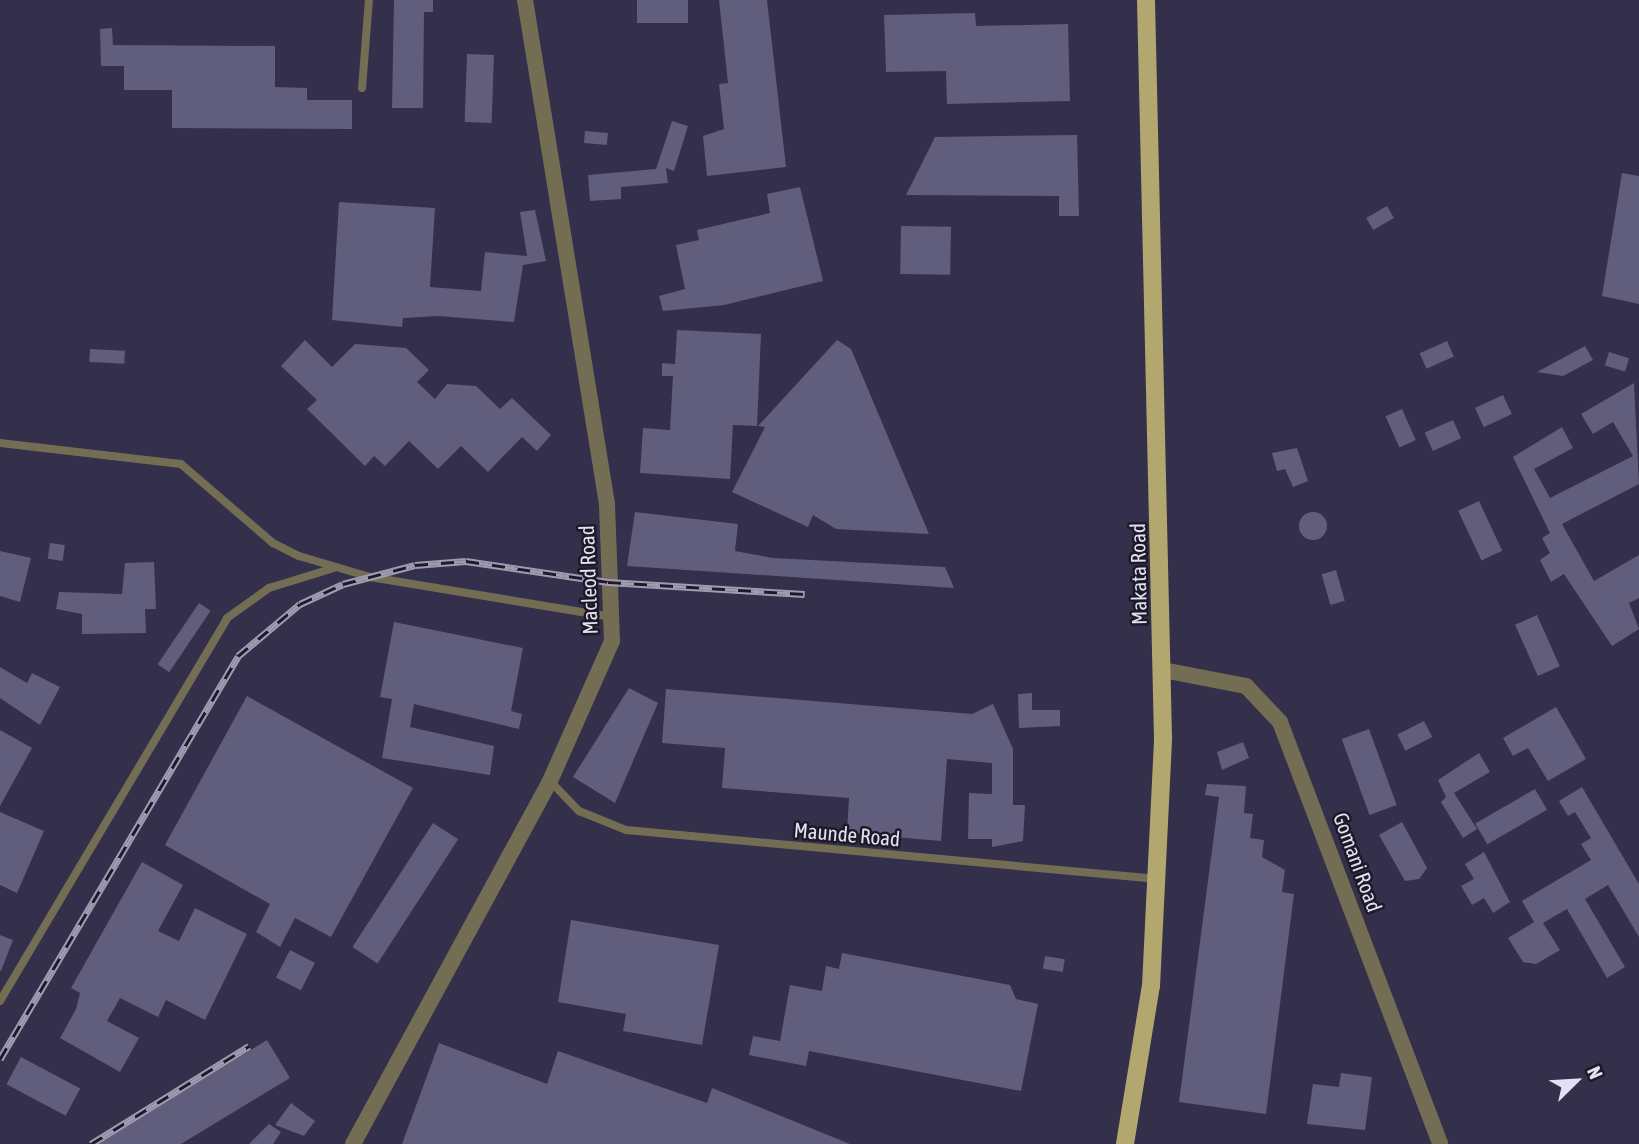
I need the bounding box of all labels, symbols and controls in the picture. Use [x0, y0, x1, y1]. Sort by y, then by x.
street label: Makata Road [1125, 523, 1151, 625]
street label: Macleod Road [574, 525, 602, 635]
street label: Gomani Road [1328, 809, 1388, 915]
street label: Maunde Road [793, 817, 901, 851]
north arrow [1541, 1046, 1611, 1116]
text: N [1583, 1063, 1608, 1082]

